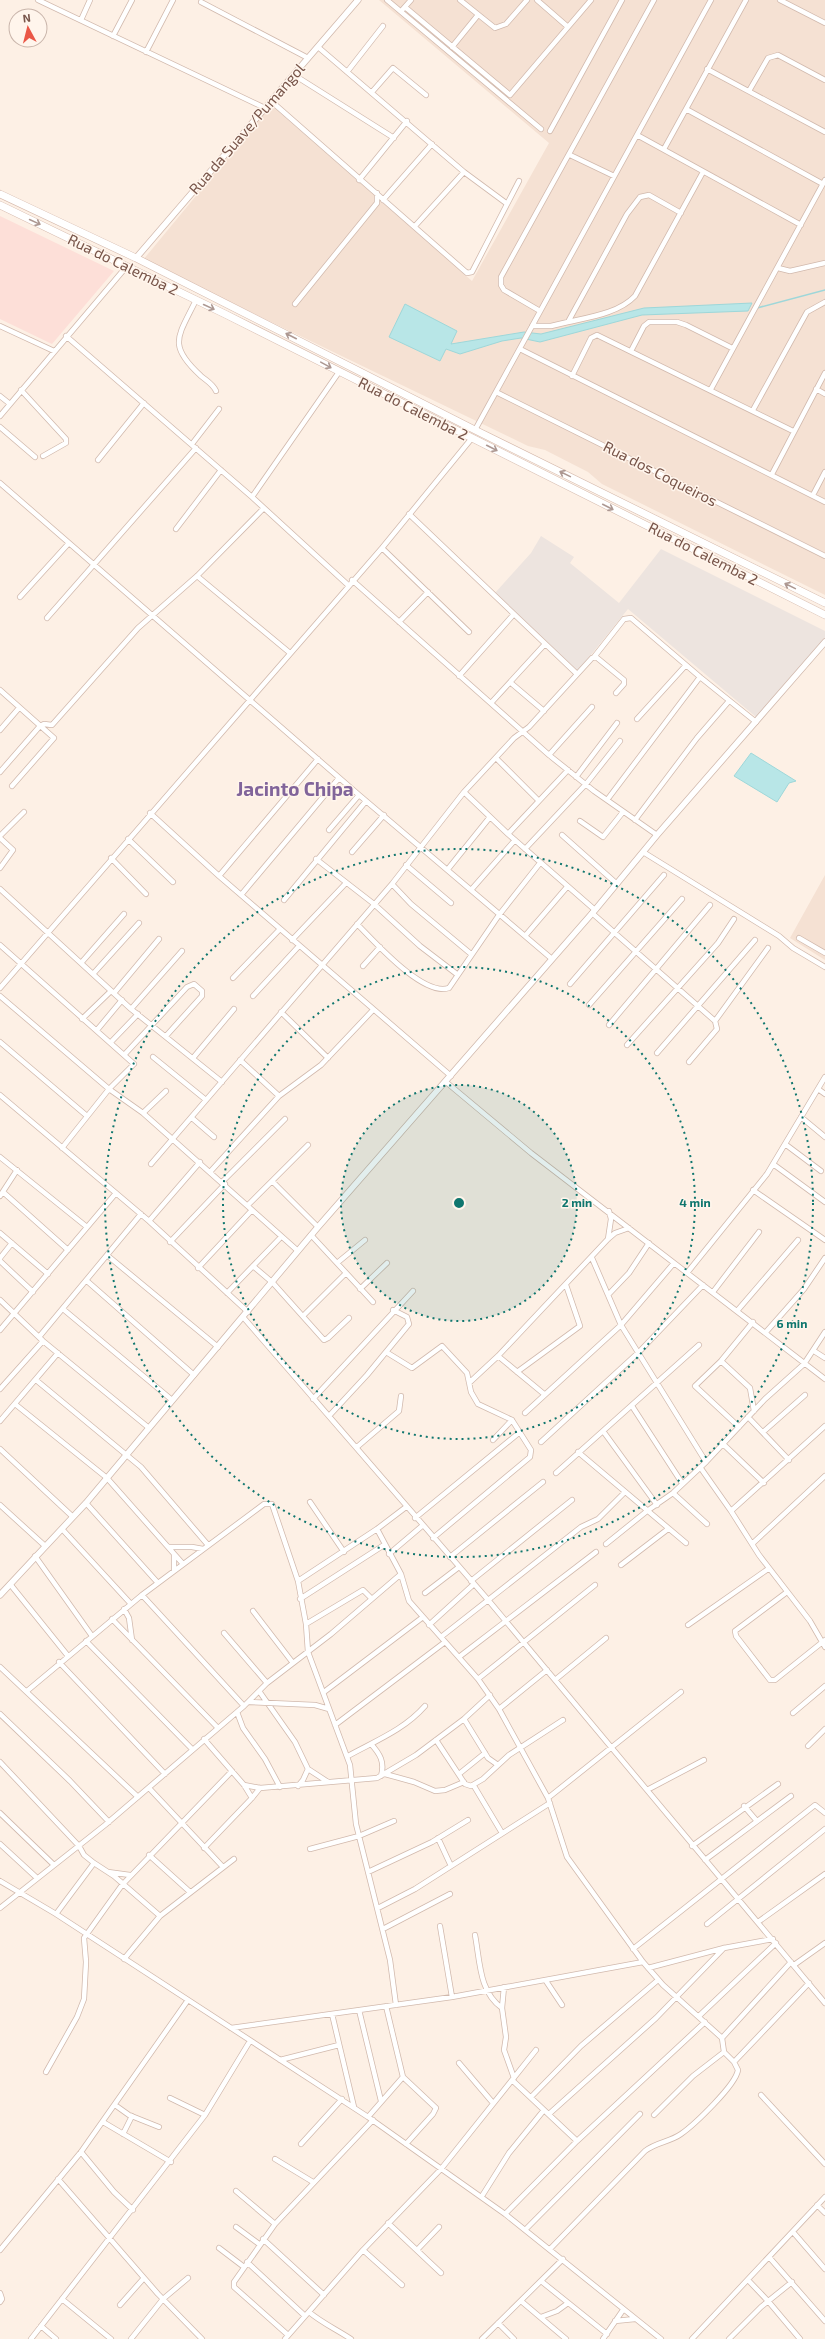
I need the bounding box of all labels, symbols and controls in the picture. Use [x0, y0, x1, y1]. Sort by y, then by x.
north arrow [8, 8, 48, 48]
text: N [22, 11, 32, 25]
street label: Rua da Suave/Pumangol [185, 59, 308, 197]
one-way arrow [29, 219, 41, 226]
street label: Rua do Calemba 2 [65, 230, 182, 299]
one-way arrow [203, 304, 215, 311]
one-way arrow [285, 332, 297, 339]
one-way arrow [320, 361, 332, 369]
street label: Rua do Calemba 2 [356, 373, 471, 444]
street label: Rua dos Coqueiros [601, 437, 720, 510]
one-way arrow [486, 445, 498, 453]
one-way arrow [559, 470, 571, 477]
one-way arrow [602, 504, 614, 511]
street label: Rua do Calemba 2 [646, 518, 761, 589]
one-way arrow [784, 582, 796, 589]
district label: Jacinto Chipa [236, 777, 354, 800]
text: 2 min [562, 1195, 592, 1209]
text: 4 min [679, 1195, 711, 1209]
centre of rings [452, 1196, 466, 1210]
text: 6 min [777, 1316, 807, 1330]

